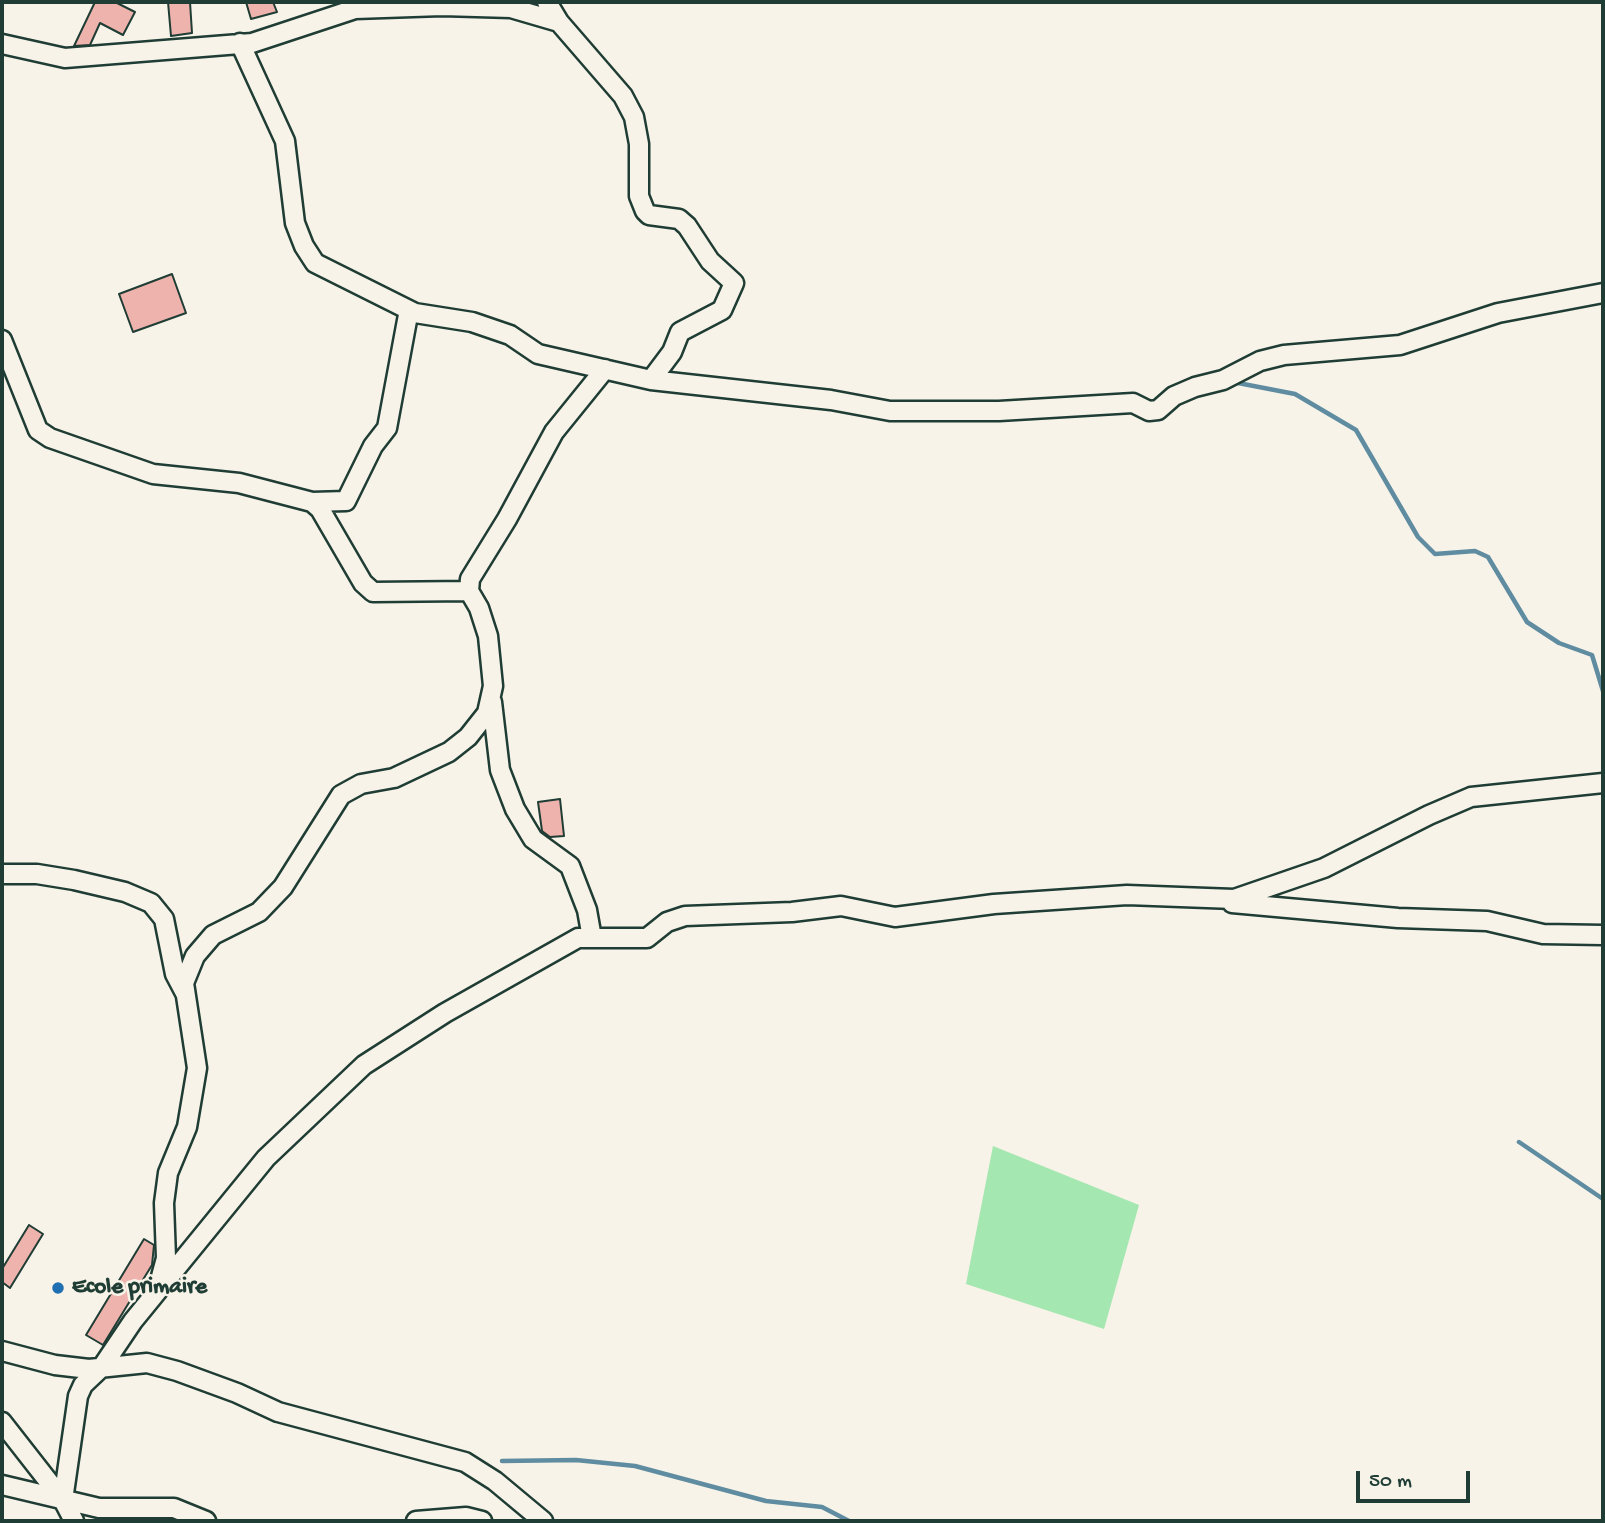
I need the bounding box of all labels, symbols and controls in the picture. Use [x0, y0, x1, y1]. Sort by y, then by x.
place label: Ecole primaire [72, 1274, 207, 1302]
marker: Ecole primaire [50, 1280, 66, 1296]
scale bar [1360, 1456, 1474, 1500]
text: 50 m [1369, 1470, 1412, 1495]

